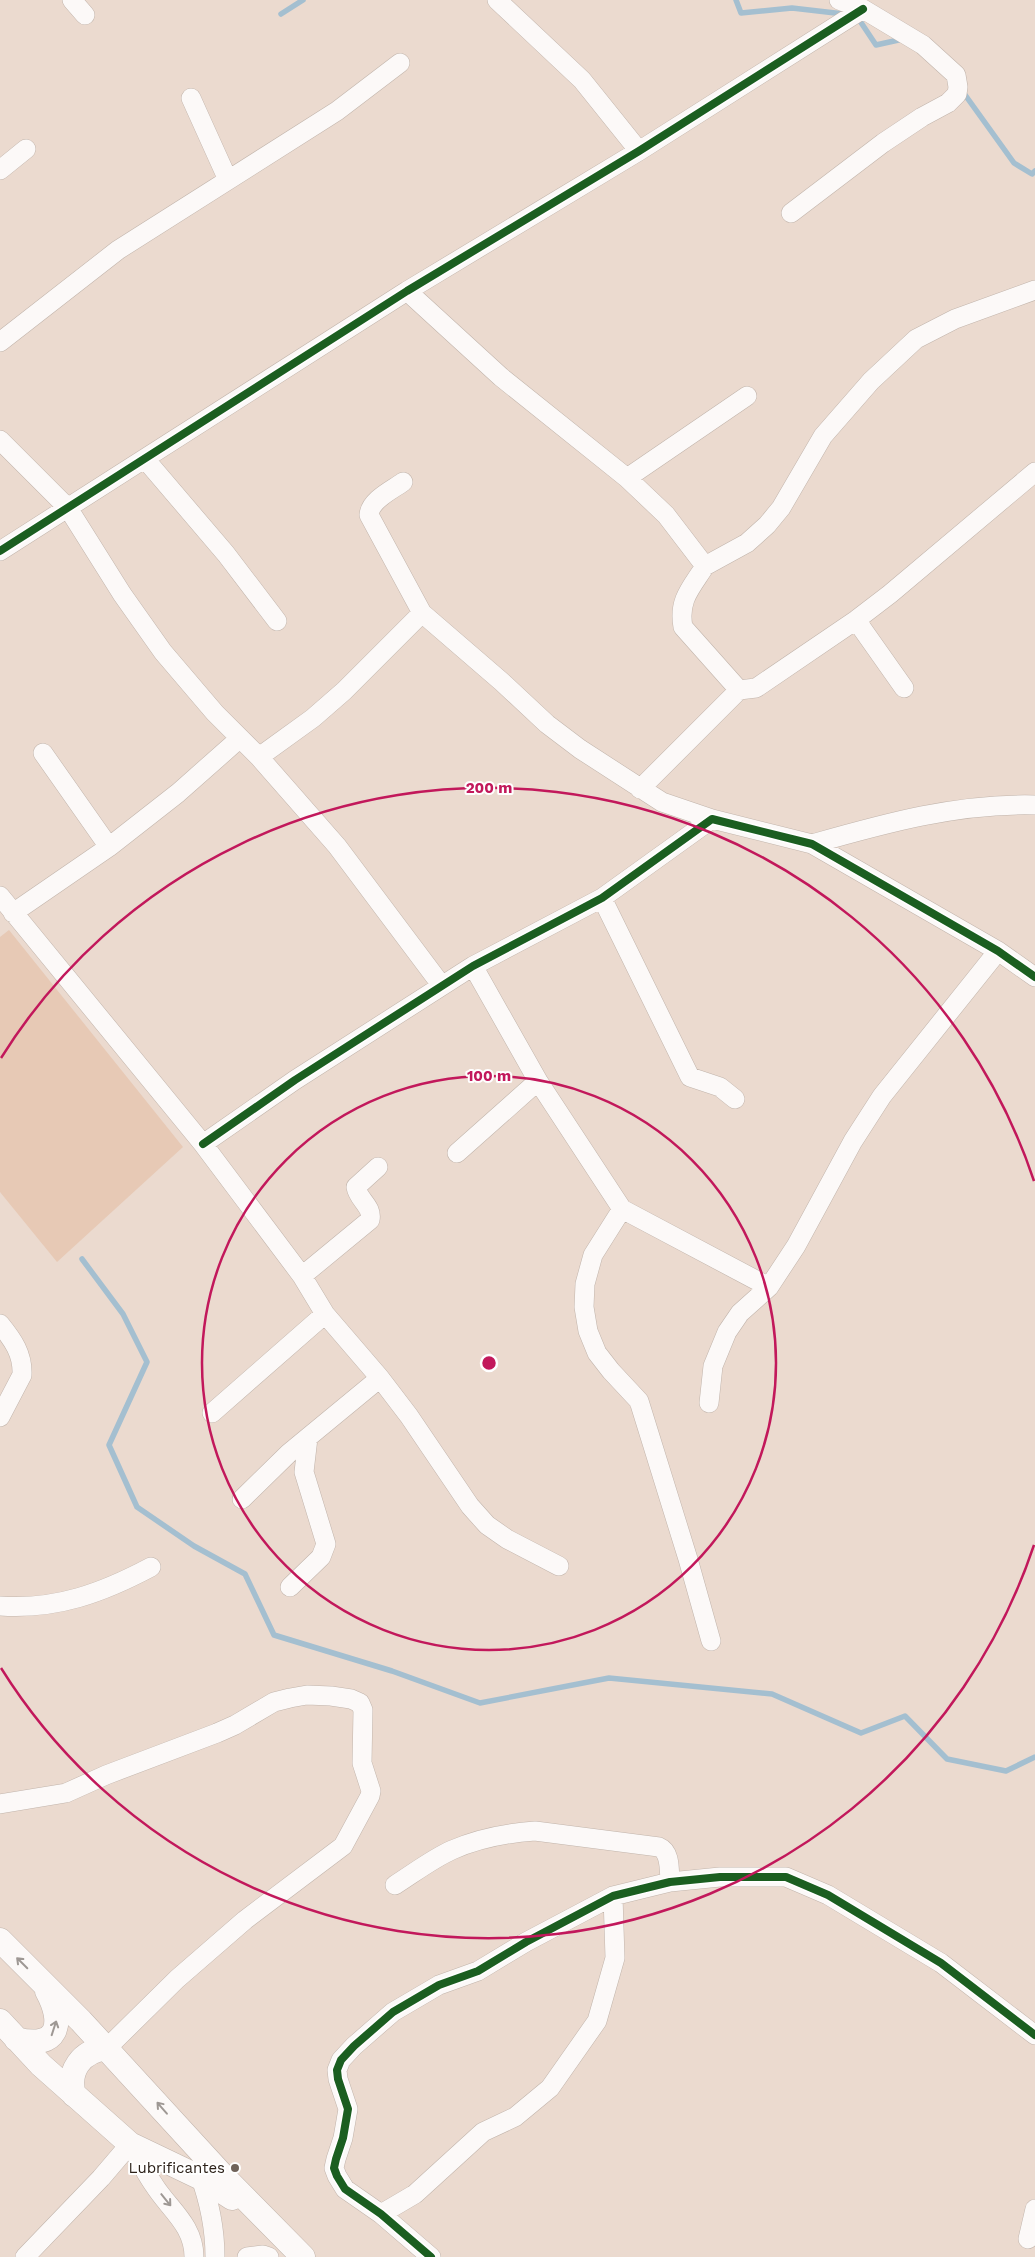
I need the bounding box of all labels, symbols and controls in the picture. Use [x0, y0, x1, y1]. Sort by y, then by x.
text: 200 m [466, 779, 512, 797]
text: 100 m [467, 1067, 511, 1085]
centre of rings [480, 1354, 498, 1372]
one-way arrow [16, 1957, 28, 1969]
one-way arrow [50, 2021, 59, 2036]
one-way arrow [156, 2102, 168, 2115]
place label: Lubrificantes [129, 2159, 225, 2177]
marker: Lubrificantes [229, 2162, 241, 2174]
one-way arrow [160, 2193, 171, 2206]

